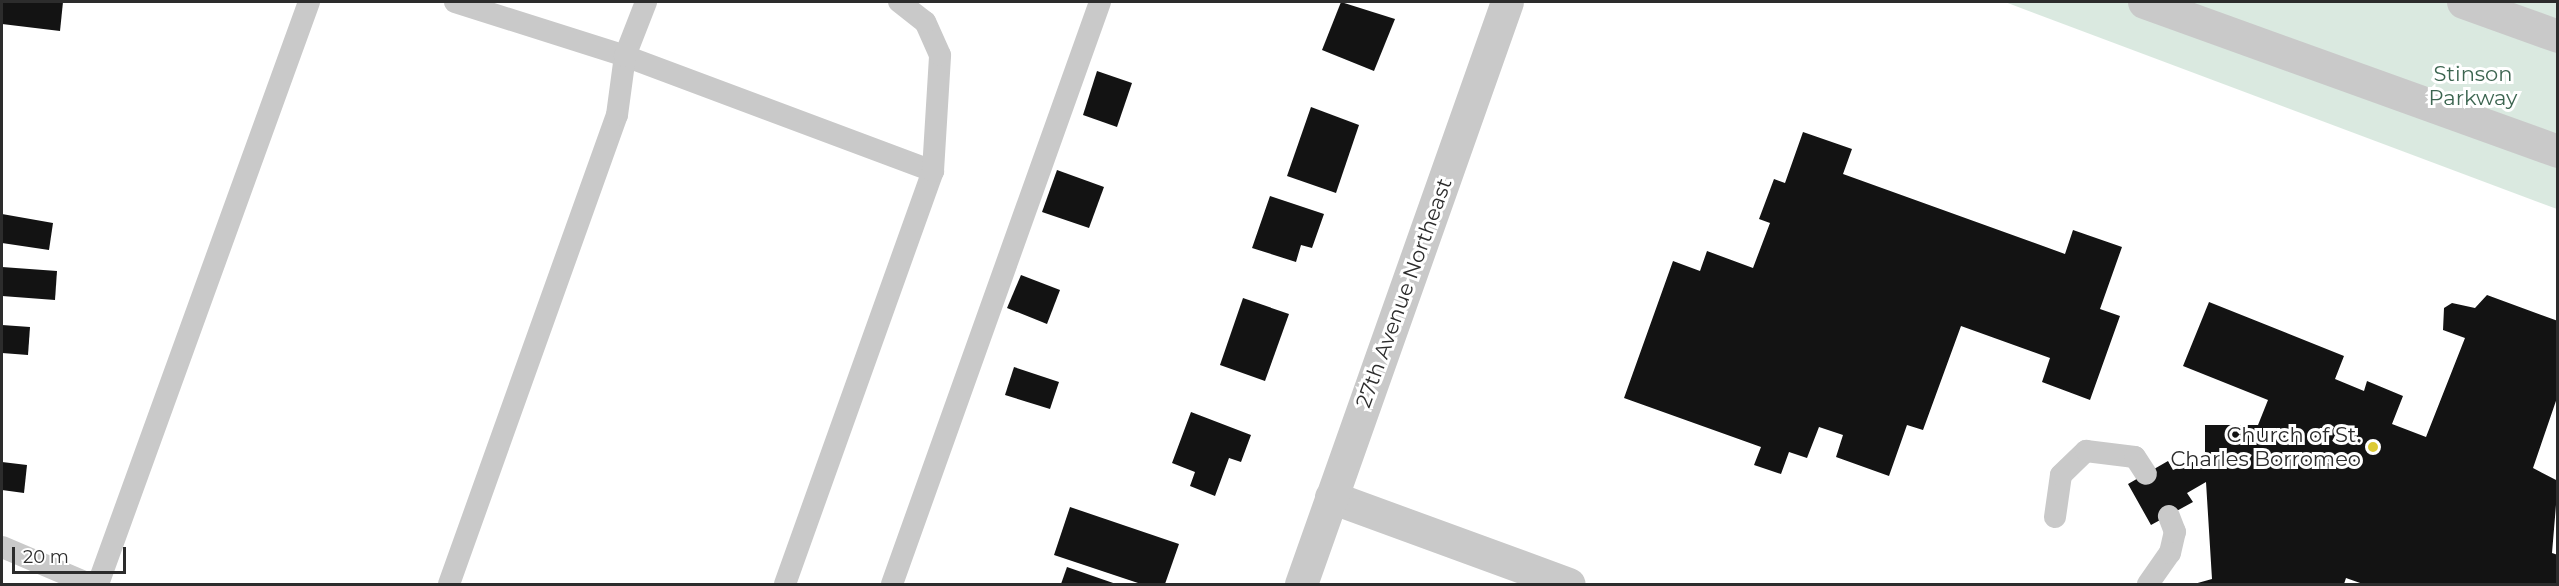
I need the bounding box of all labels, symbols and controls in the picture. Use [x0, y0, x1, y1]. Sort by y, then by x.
park label: Stinson Parkway [2429, 61, 2517, 111]
street label: 27th Avenue Northeast [1351, 175, 1457, 411]
place label: Church of St. Charles Borromeo [2170, 422, 2361, 472]
marker: Church of St. Charles Borromeo [2366, 440, 2380, 454]
scale bar [15, 535, 129, 573]
text: 20 m [23, 546, 69, 568]

